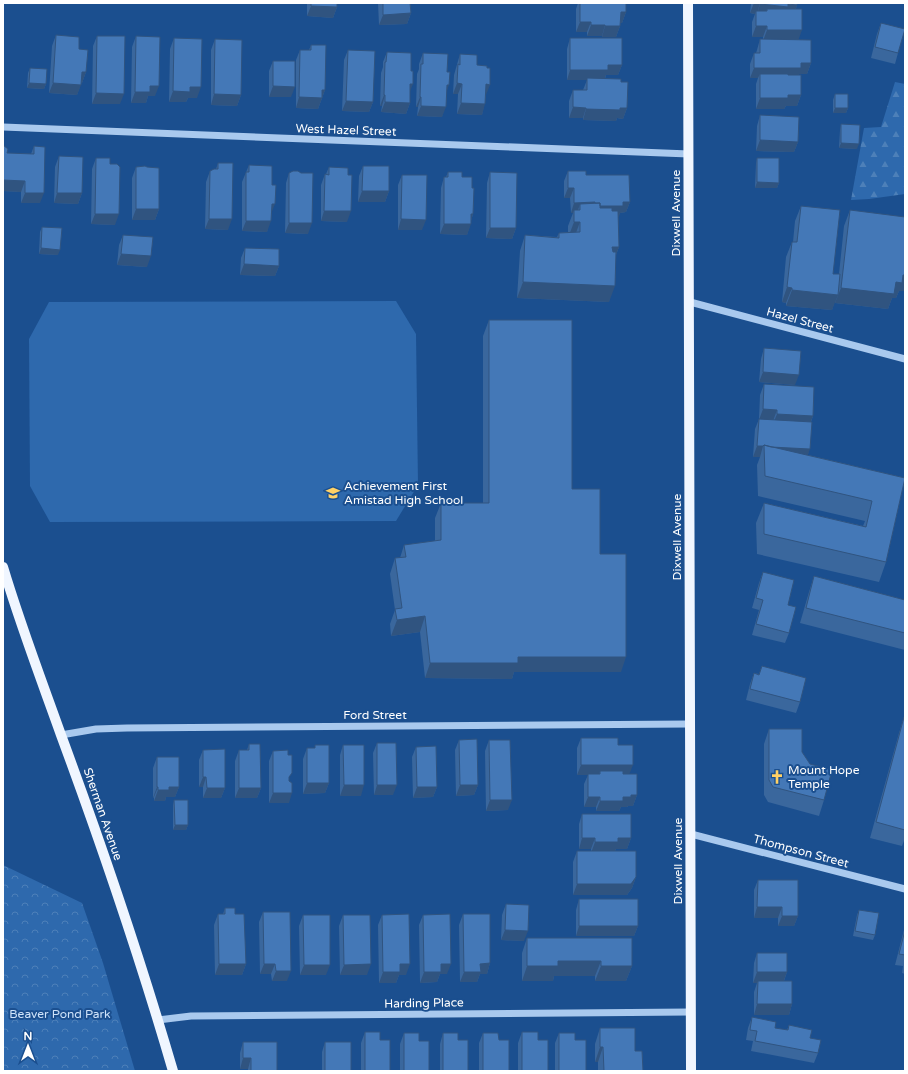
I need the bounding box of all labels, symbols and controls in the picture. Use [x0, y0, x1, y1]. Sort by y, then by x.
street label: West Hazel Street [295, 121, 397, 139]
street label: Dixwell Avenue [669, 169, 683, 256]
street label: Hazel Street [765, 304, 836, 336]
place label: Achievement First Amistad High School [344, 479, 463, 507]
school or university icon: Achievement First Amistad High School [325, 485, 341, 501]
street label: Dixwell Avenue [670, 493, 684, 580]
street label: Ford Street [343, 708, 407, 722]
place label: Mount Hope Temple [788, 763, 860, 791]
street label: Sherman Avenue [81, 766, 125, 862]
church icon: Mount Hope Temple [769, 769, 785, 785]
street label: Dixwell Avenue [671, 817, 685, 904]
street label: Thompson Street [752, 832, 851, 871]
street label: Harding Place [384, 995, 464, 1011]
park label: Beaver Pond Park [9, 1007, 111, 1021]
north arrow [8, 1026, 48, 1066]
text: N [24, 1030, 32, 1043]

